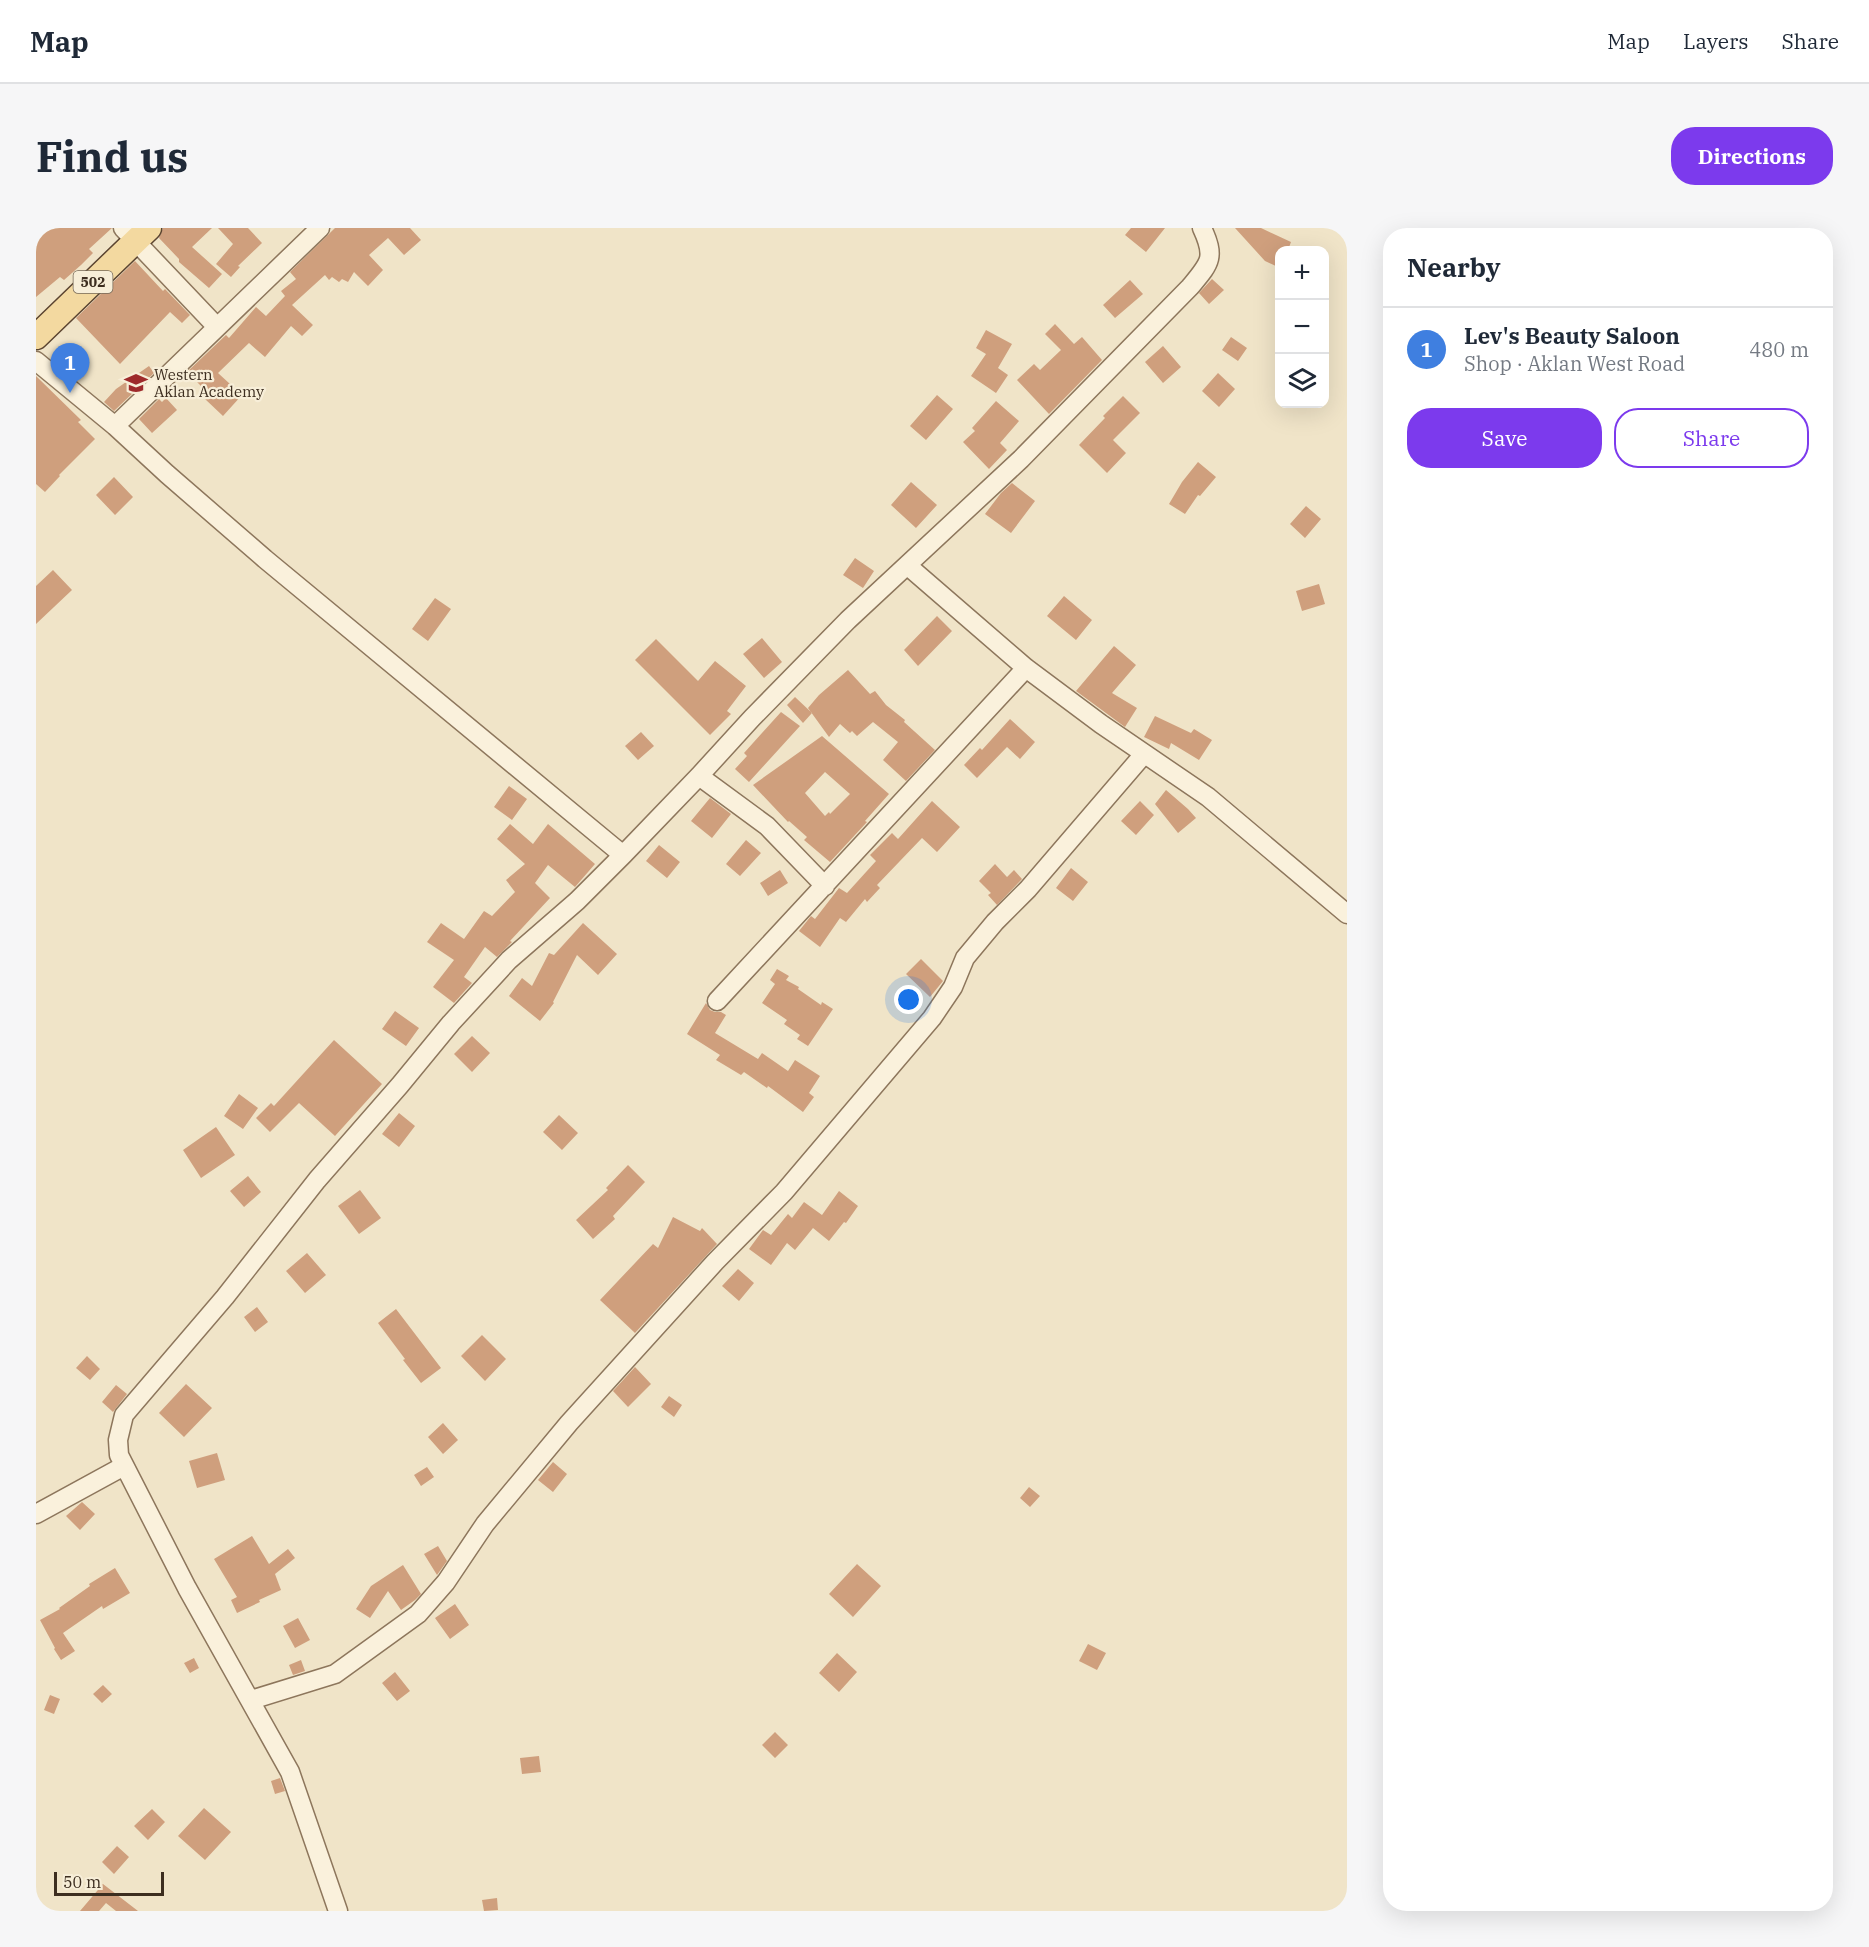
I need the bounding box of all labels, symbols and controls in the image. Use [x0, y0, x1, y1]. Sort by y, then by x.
text: Map [30, 23, 89, 60]
text: Map [1607, 27, 1650, 55]
text: Layers [1683, 27, 1749, 55]
text: Share [1782, 27, 1839, 55]
button: Directions [1671, 127, 1833, 185]
text: Find us [36, 129, 188, 184]
map controls [1275, 246, 1329, 408]
button: + [1275, 246, 1329, 300]
text: Nearby [1407, 250, 1501, 284]
road number: 502 [74, 271, 112, 293]
button: − [1275, 300, 1329, 354]
text: Lev's Beauty Saloon [1464, 321, 1680, 350]
text: 1 [1421, 336, 1433, 363]
text: 480 m [1749, 336, 1809, 363]
pin: 1 [51, 344, 90, 393]
text: Shop · Aklan West Road [1464, 350, 1685, 377]
button: layers [1275, 354, 1329, 408]
place label: Western Aklan Academy [154, 365, 264, 401]
school or university icon: Western Aklan Academy [123, 370, 149, 396]
button: Save [1407, 408, 1602, 468]
button: Share [1614, 408, 1809, 468]
your location [894, 985, 923, 1014]
scale bar [54, 1869, 164, 1896]
text: 50 m [63, 1872, 101, 1892]

